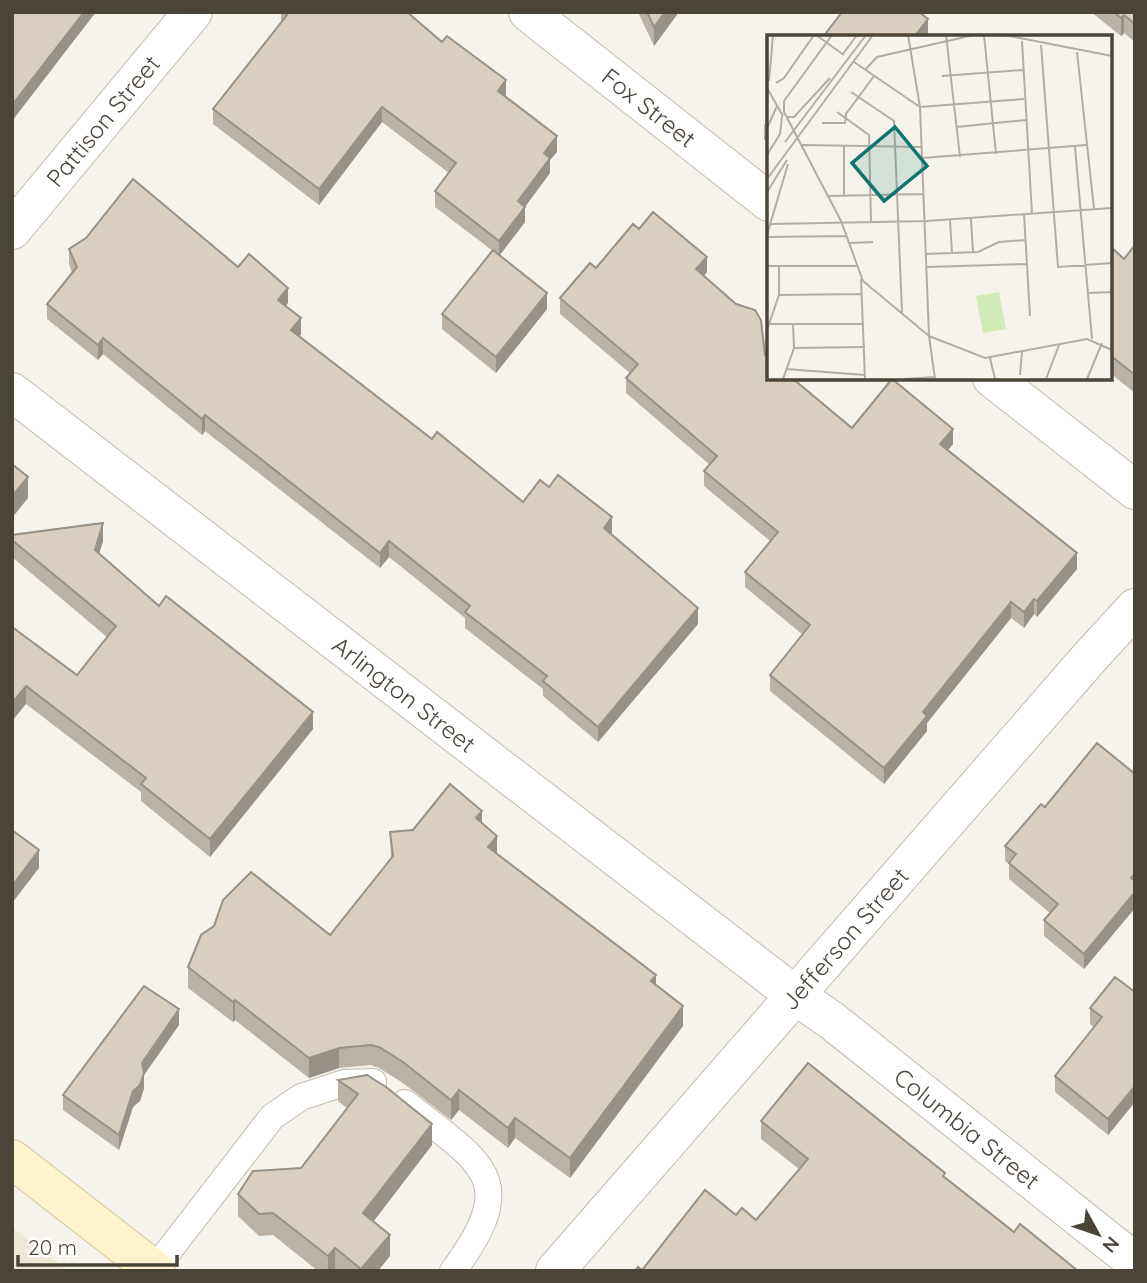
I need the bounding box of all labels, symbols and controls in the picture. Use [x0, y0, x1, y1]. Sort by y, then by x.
inset map [767, 35, 1112, 380]
street label: Pattison Street [39, 49, 166, 193]
street label: Fox Street [596, 61, 702, 154]
street label: Arlington Street [326, 629, 482, 759]
street label: Jefferson Street [775, 861, 915, 1016]
street label: Columbia Street [888, 1061, 1046, 1195]
north arrow [1063, 1199, 1133, 1269]
scale bar [18, 1224, 177, 1268]
text: N [1097, 1232, 1125, 1258]
text: 20 m [28, 1234, 77, 1260]

